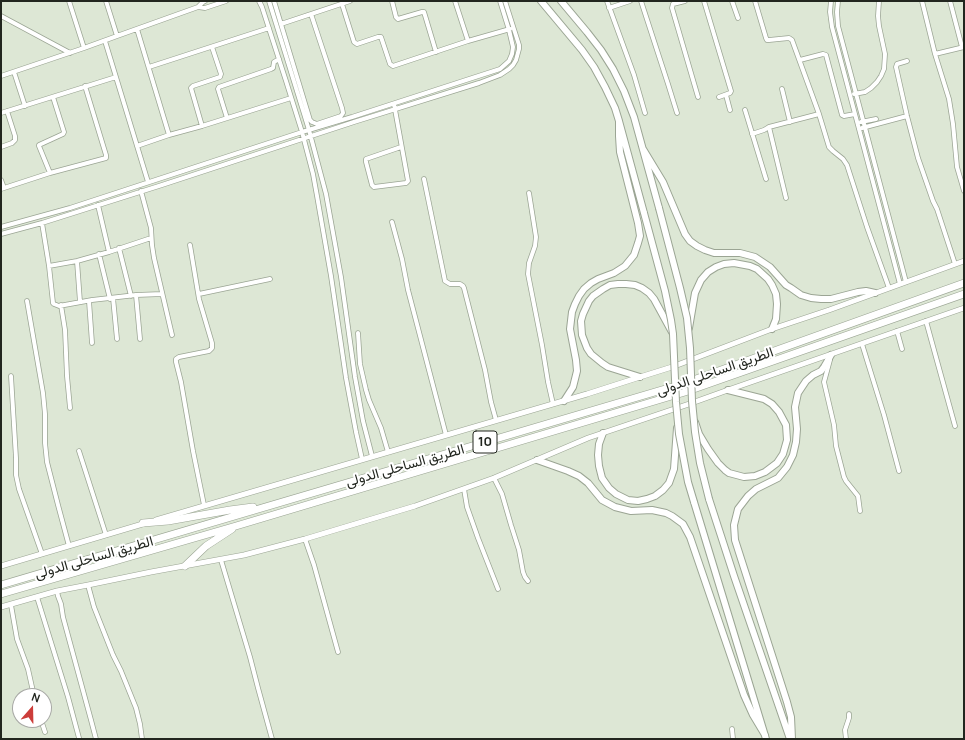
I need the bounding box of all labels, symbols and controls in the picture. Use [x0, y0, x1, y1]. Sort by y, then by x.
street label: الطريق الساحلى الدولى [654, 344, 776, 400]
road number: 10 [473, 431, 497, 453]
street label: الطريق الساحلى الدولى [344, 441, 466, 491]
street label: الطريق الساحلى الدولى [33, 533, 155, 583]
north arrow [12, 688, 52, 728]
text: N [30, 689, 42, 706]

